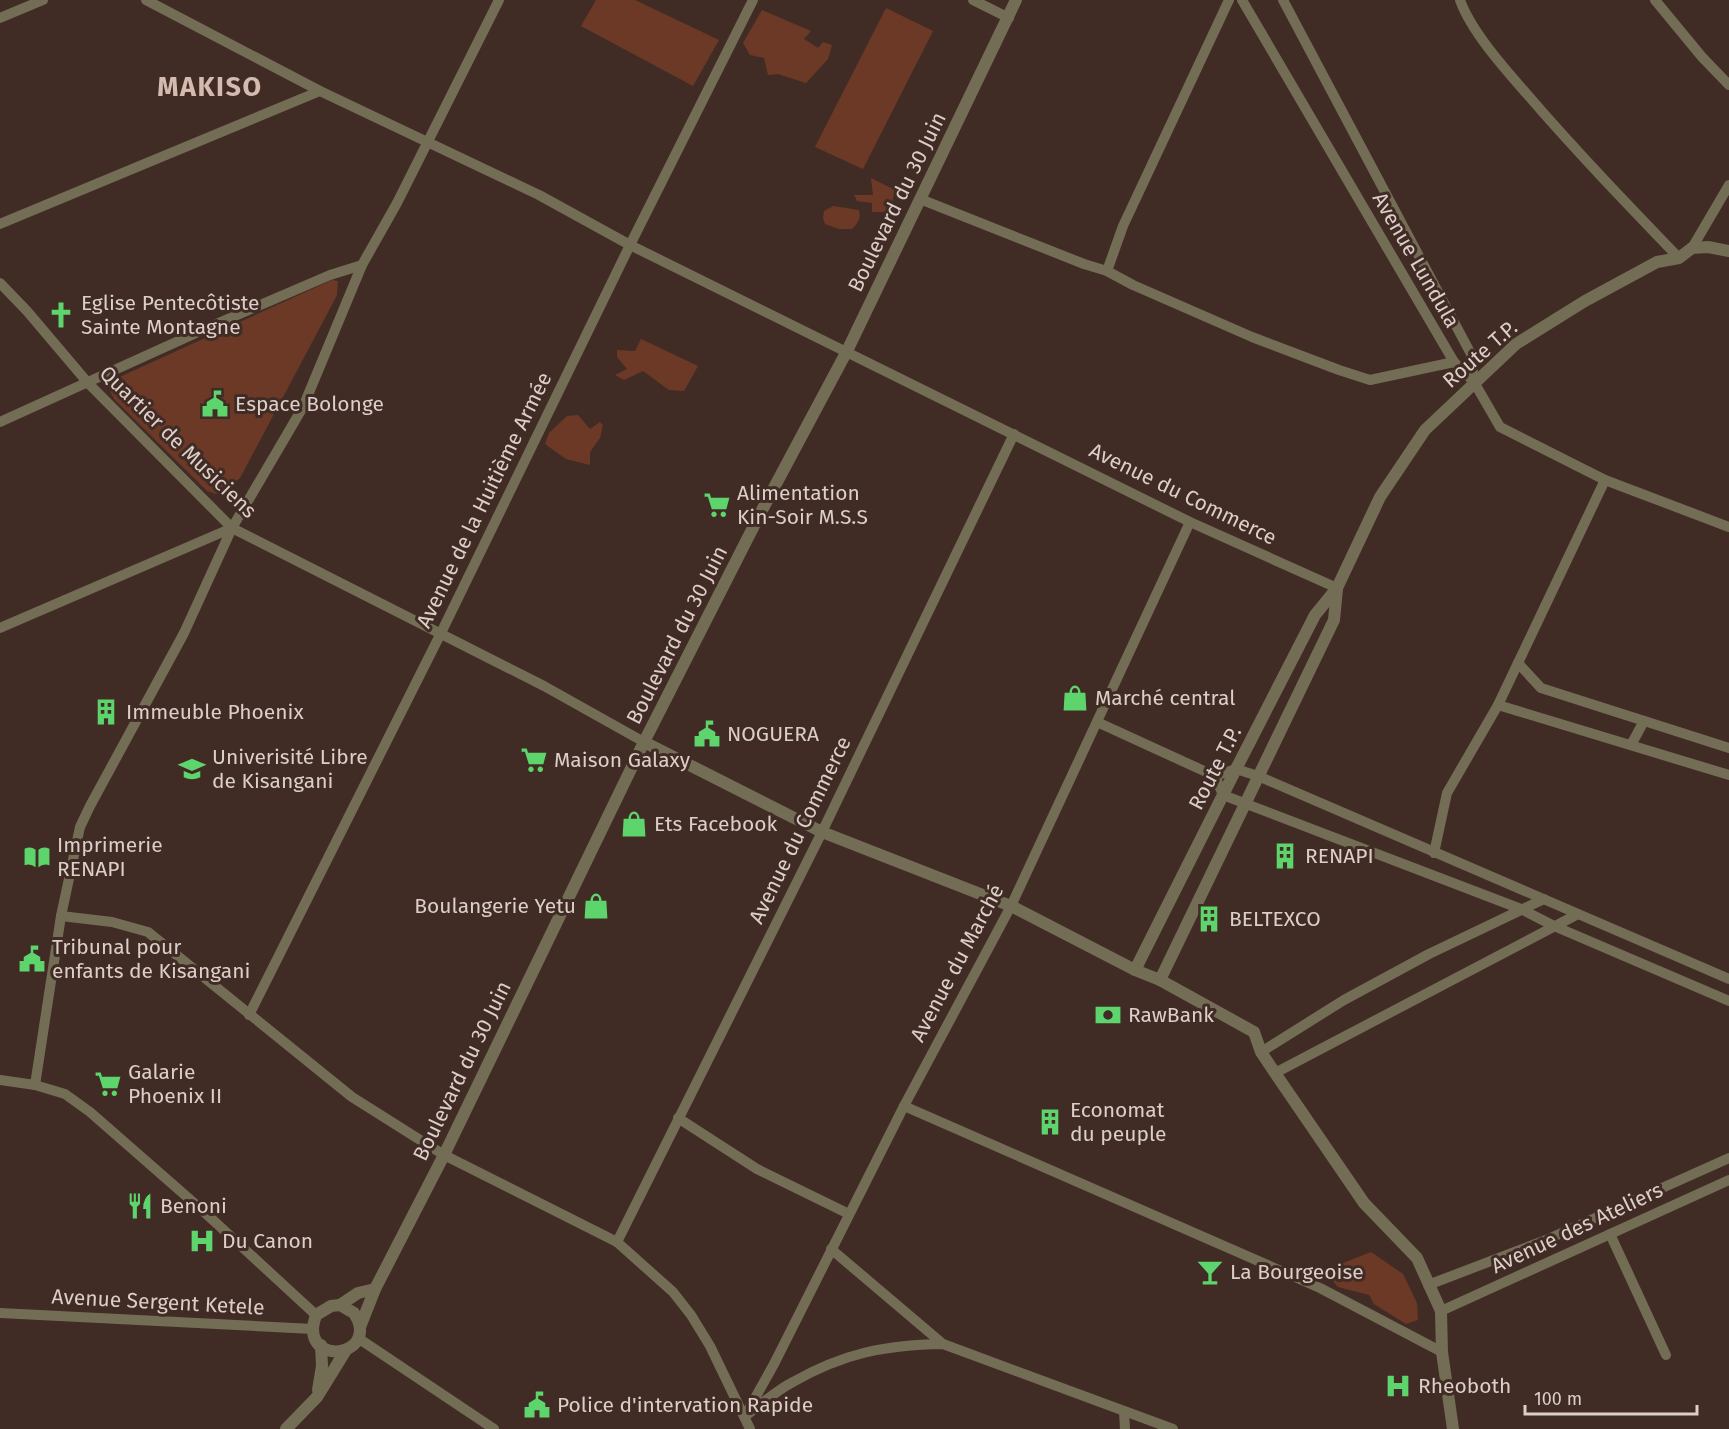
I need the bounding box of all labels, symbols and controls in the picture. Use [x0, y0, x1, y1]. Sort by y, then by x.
district label: MAKISO [157, 71, 263, 103]
street label: Boulevard du 30 Juin [842, 108, 952, 296]
street label: Avenue Lundula [1367, 188, 1465, 332]
place label: Eglise Pentecôtiste Sainte Montagne [81, 290, 260, 340]
church icon: Eglise Pentecôtiste Sainte Montagne [46, 300, 76, 330]
street label: Route T.P. [1437, 314, 1523, 394]
street label: Quartier de Musiciens [94, 360, 262, 524]
street label: Avenue de la Huitième Armée [411, 368, 557, 632]
public building icon: Espace Bolonge [200, 389, 230, 419]
place label: Espace Bolonge [235, 391, 384, 417]
street label: Avenue du Commerce [1085, 437, 1281, 551]
place label: Alimentation Kin-Soir M.S.S [737, 480, 868, 530]
supermarket icon: Alimentation Kin-Soir M.S.S [702, 490, 732, 520]
street label: Boulevard du 30 Juin [621, 541, 733, 729]
shop icon: Marché central [1060, 683, 1090, 713]
place label: Marché central [1095, 685, 1235, 711]
building icon: Immeuble Phoenix [91, 697, 121, 727]
place label: Immeuble Phoenix [126, 699, 304, 725]
public building icon: NOGUERA [692, 719, 722, 749]
place label: NOGUERA [727, 721, 819, 747]
street label: Route T.P. [1183, 722, 1247, 814]
street label: Avenue du Commerce [743, 732, 857, 928]
place label: Univerisité Libre de Kisangani [212, 744, 368, 794]
supermarket icon: Maison Galaxy [519, 745, 549, 775]
place label: Maison Galaxy [554, 747, 691, 773]
school or university icon: Univerisité Libre de Kisangani [177, 754, 207, 784]
shop icon: Ets Facebook [619, 809, 649, 839]
place label: Ets Facebook [654, 811, 777, 837]
place label: Imprimerie RENAPI [57, 832, 163, 882]
building icon: RENAPI [1270, 841, 1300, 871]
library icon: Imprimerie RENAPI [22, 842, 52, 872]
place label: RENAPI [1305, 843, 1374, 869]
street label: Avenue du Marché [905, 880, 1009, 1046]
shop icon: Boulangerie Yetu [581, 891, 611, 921]
place label: Boulangerie Yetu [414, 893, 576, 919]
building icon: BELTEXCO [1194, 904, 1224, 934]
place label: BELTEXCO [1229, 906, 1321, 932]
place label: Tribunal pour enfants de Kisangani [52, 934, 250, 984]
public building icon: Tribunal pour enfants de Kisangani [17, 944, 47, 974]
street label: Boulevard du 30 Juin [407, 977, 517, 1165]
bank icon: RawBank [1093, 1000, 1123, 1030]
place label: RawBank [1128, 1002, 1214, 1028]
place label: Galarie Phoenix II [128, 1059, 222, 1109]
supermarket icon: Galarie Phoenix II [93, 1069, 123, 1099]
place label: Economat du peuple [1070, 1097, 1166, 1147]
building icon: Economat du peuple [1035, 1107, 1065, 1137]
street label: Avenue des Ateliers [1487, 1177, 1667, 1279]
restaurant icon: Benoni [125, 1191, 155, 1221]
place label: Benoni [160, 1193, 227, 1219]
hospital icon: Du Canon [187, 1226, 217, 1256]
place label: Du Canon [222, 1228, 313, 1254]
bar icon: La Bourgeoise [1195, 1257, 1225, 1287]
place label: La Bourgeoise [1230, 1259, 1364, 1285]
street label: Avenue Sergent Ketele [51, 1283, 265, 1321]
hospital icon: Rheoboth [1383, 1371, 1413, 1401]
place label: Rheoboth [1418, 1373, 1511, 1399]
scale bar [1525, 1378, 1698, 1416]
text: 100 m [1534, 1388, 1582, 1410]
public building icon: Police d'intervation Rapide [522, 1390, 552, 1420]
place label: Police d'intervation Rapide [557, 1392, 813, 1418]

